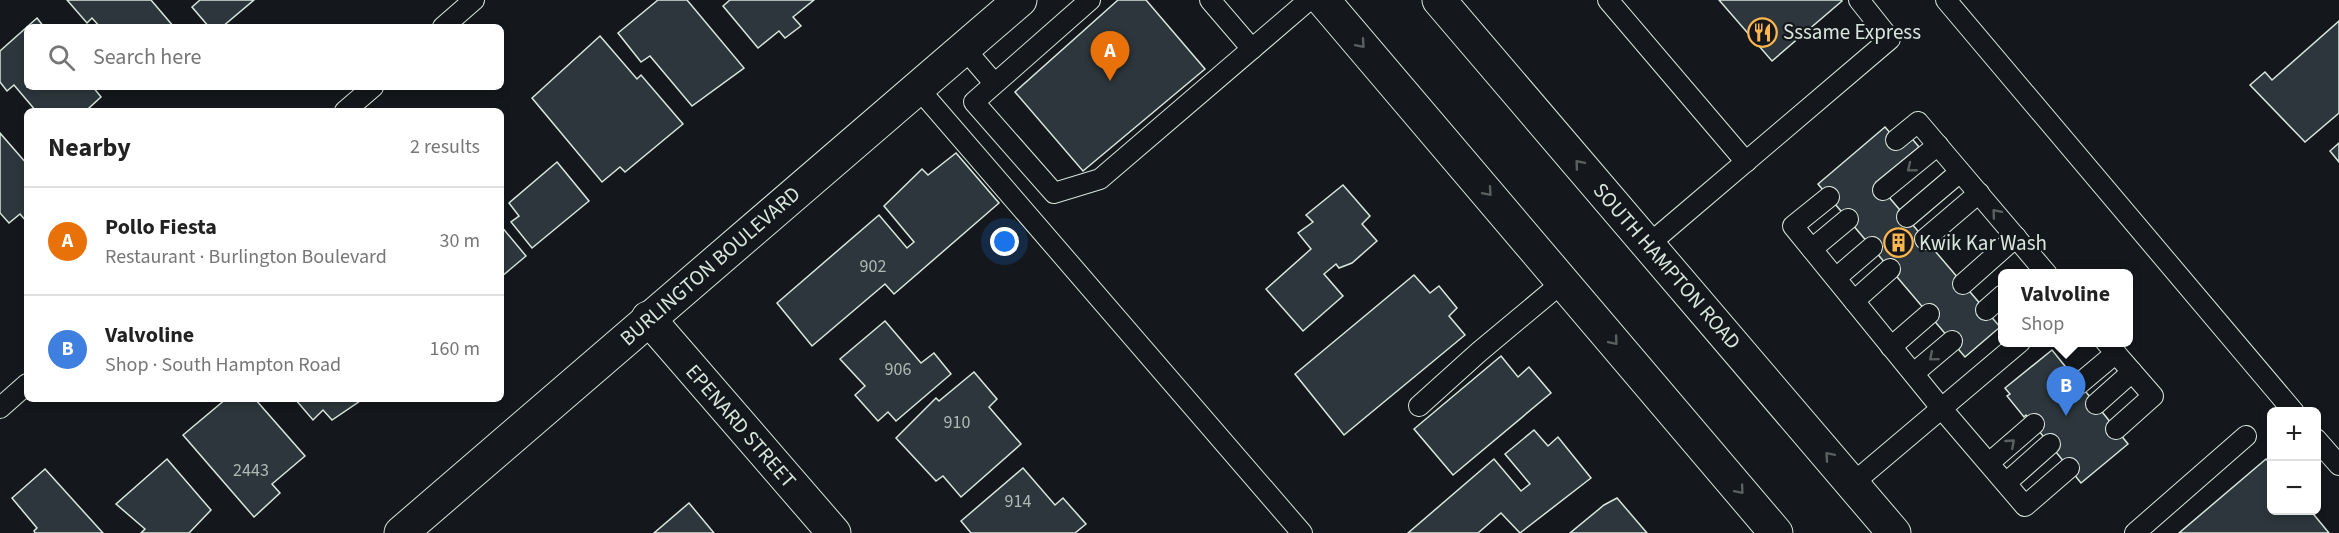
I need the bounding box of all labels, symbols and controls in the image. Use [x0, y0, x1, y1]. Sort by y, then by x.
restaurant icon: Sssame Express [1746, 16, 1778, 48]
place label: Sssame Express [1783, 17, 1921, 47]
search box [24, 24, 504, 90]
pin: A [1090, 32, 1130, 81]
one-way arrow [1354, 37, 1365, 48]
icon: search [45, 41, 78, 74]
text: Search here [93, 41, 201, 73]
text: Nearby [48, 129, 131, 166]
text: 2 results [410, 133, 480, 161]
one-way arrow [1576, 160, 1587, 171]
one-way arrow [1907, 160, 1918, 171]
street label: SOUTH HAMPTON ROAD [1586, 176, 1748, 356]
street label: BURLINGTON BOULEVARD [613, 179, 807, 353]
one-way arrow [1481, 185, 1492, 196]
one-way arrow [1992, 209, 2003, 220]
text: Pollo Fiesta [105, 211, 217, 243]
text: A [62, 227, 73, 255]
text: 30 m [440, 227, 480, 255]
your location [990, 227, 1019, 256]
building icon: Kwik Kar Wash [1882, 227, 1914, 259]
place label: Kwik Kar Wash [1919, 228, 2047, 258]
text: Restaurant · Burlington Boulevard [105, 243, 387, 271]
house number: 902 [860, 254, 886, 279]
popup [1998, 269, 2133, 347]
text: Valvoline [2021, 278, 2110, 310]
text: Shop [2021, 310, 2064, 338]
text: Valvoline [105, 319, 194, 351]
one-way arrow [1607, 334, 1618, 345]
text: B [61, 335, 74, 363]
text: 160 m [430, 335, 480, 363]
one-way arrow [1929, 350, 1940, 361]
text: Shop · South Hampton Road [105, 351, 341, 379]
street label: EPENARD STREET [679, 357, 803, 495]
house number: 906 [885, 357, 911, 382]
pin: B [2046, 366, 2086, 416]
map controls [2267, 407, 2321, 515]
button: + [2267, 407, 2321, 461]
house number: 910 [944, 410, 970, 435]
one-way arrow [2004, 439, 2015, 450]
one-way arrow [1825, 452, 1836, 463]
house number: 2443 [233, 458, 269, 483]
button: − [2267, 461, 2321, 515]
one-way arrow [1733, 483, 1744, 494]
house number: 914 [1005, 489, 1031, 514]

